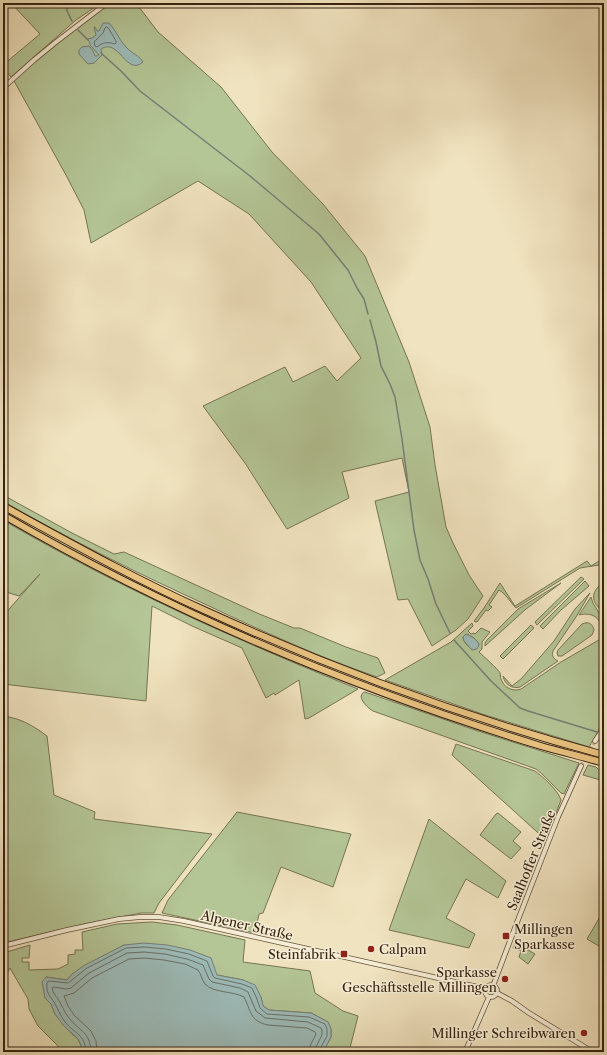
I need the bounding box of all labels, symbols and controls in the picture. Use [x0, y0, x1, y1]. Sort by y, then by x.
street label: Saalhoffer Straße [504, 807, 558, 913]
street label: Alpener Straße [198, 906, 295, 943]
place label: Millingen Sparkasse [514, 921, 575, 952]
marker: Millingen Sparkasse [501, 931, 511, 941]
place label: Calpam [379, 941, 427, 957]
marker: Calpam [366, 944, 376, 954]
place label: Steinfabrik [268, 946, 336, 962]
marker: Steinfabrik [339, 949, 349, 959]
place label: Sparkasse Geschäftsstelle Millingen [342, 964, 497, 995]
marker: Sparkasse Geschäftsstelle Millingen [500, 974, 510, 984]
place label: Millinger Schreibwaren [432, 1025, 576, 1041]
marker: Millinger Schreibwaren [579, 1028, 589, 1038]

